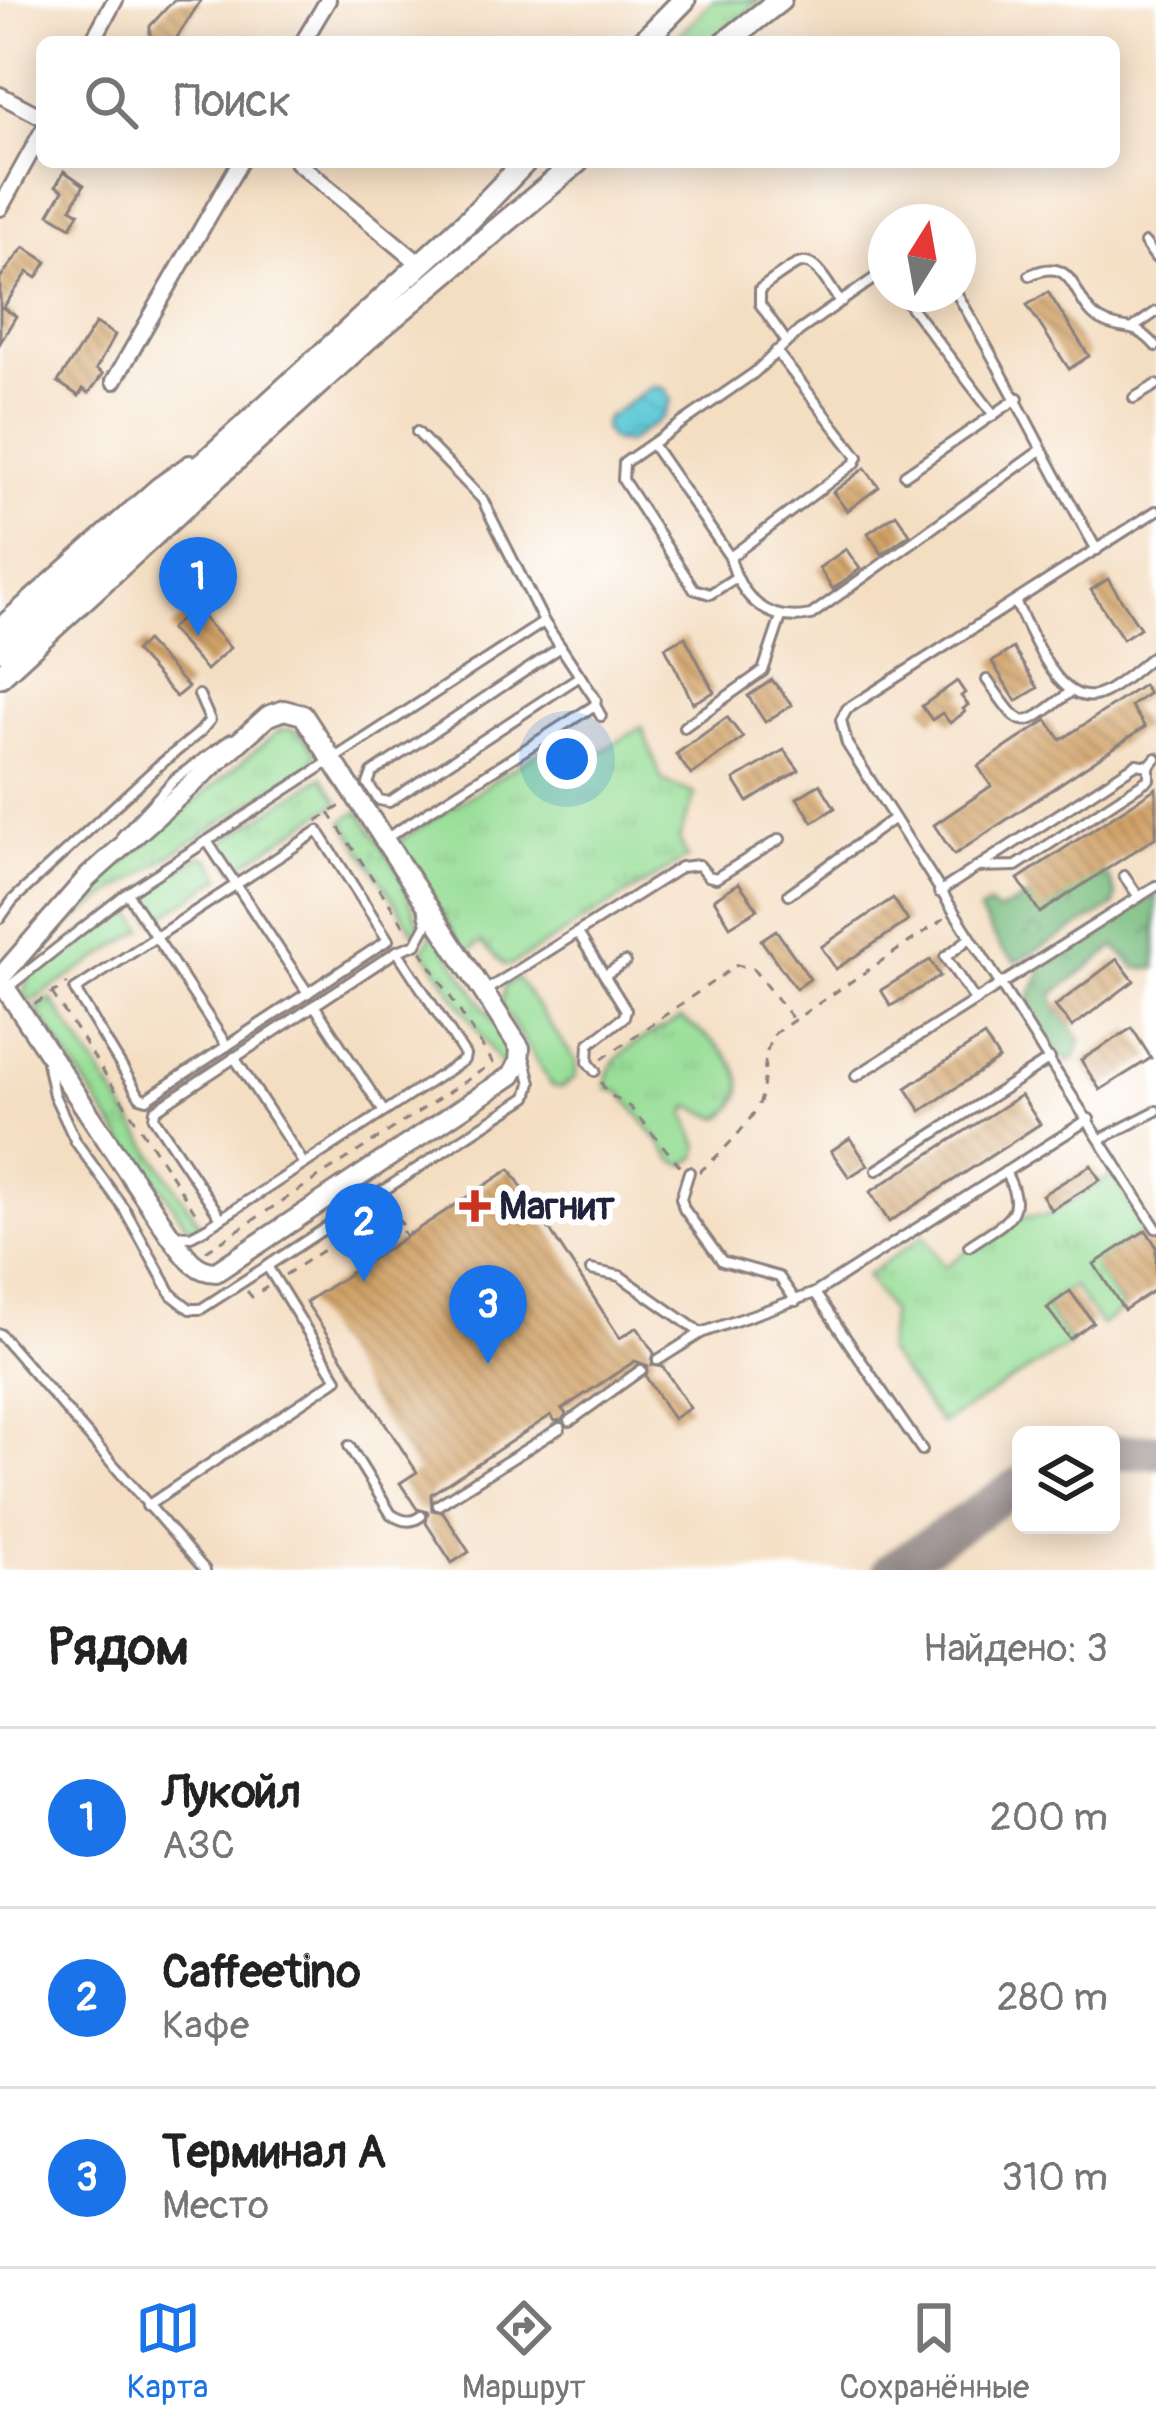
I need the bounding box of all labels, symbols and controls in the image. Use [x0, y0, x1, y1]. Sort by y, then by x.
search box [36, 36, 1120, 168]
icon: search [78, 69, 144, 135]
text: Поиск [174, 74, 291, 130]
north arrow [868, 204, 976, 312]
pin: 1 [159, 537, 237, 636]
your location [537, 729, 597, 789]
place label: Магнит [499, 1182, 615, 1231]
pin: 2 [325, 1183, 403, 1282]
marker: Магнит [462, 1193, 488, 1219]
pin: 3 [449, 1265, 527, 1364]
map controls [1012, 1426, 1120, 1534]
button: layers [1012, 1426, 1120, 1534]
text: Рядом [48, 1616, 189, 1680]
text: Найдено: 3 [923, 1624, 1108, 1673]
text: Лукойл [162, 1765, 301, 1821]
text: 1 [79, 1793, 95, 1842]
text: 200 m [990, 1793, 1108, 1842]
text: АЗС [162, 1821, 235, 1870]
text: Caffeetino [162, 1945, 361, 2001]
text: 2 [76, 1973, 98, 2022]
text: 280 m [997, 1973, 1108, 2022]
text: Кафе [162, 2001, 249, 2050]
text: Терминал А [162, 2125, 386, 2181]
text: 3 [76, 2153, 98, 2202]
text: 310 m [1001, 2153, 1108, 2202]
text: Место [162, 2181, 269, 2230]
tab: Карта [127, 2295, 208, 2408]
tab: Маршрут [462, 2295, 586, 2408]
tab: Сохранённые [839, 2295, 1029, 2408]

